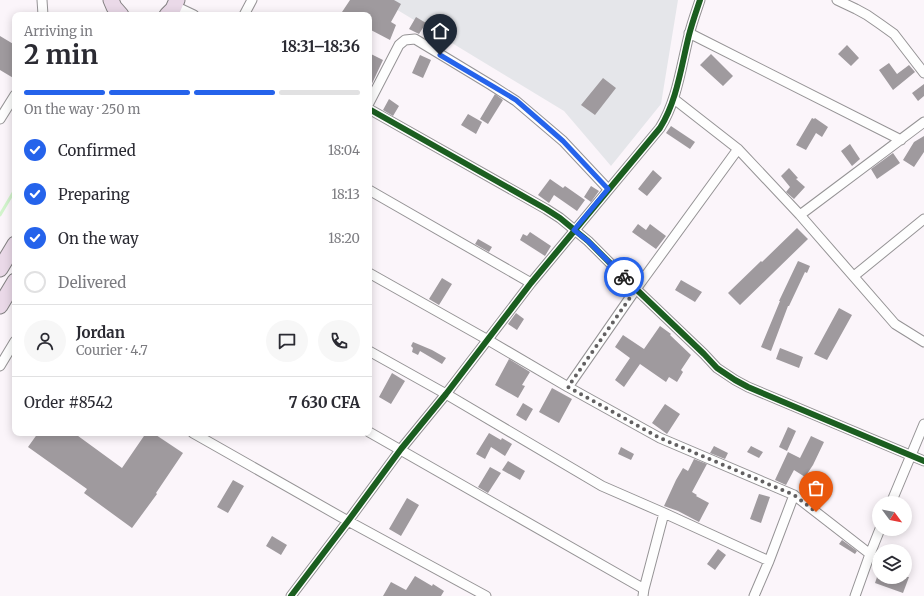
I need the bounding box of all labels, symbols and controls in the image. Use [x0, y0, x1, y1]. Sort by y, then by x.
pin [423, 14, 457, 55]
icon: home [429, 20, 451, 42]
text: Arriving in [24, 23, 93, 40]
text: 18:31–18:36 [281, 37, 360, 56]
text: 2 min [24, 38, 98, 71]
text: On the way · 250 m [24, 101, 141, 118]
icon: check [24, 139, 46, 161]
text: Confirmed [58, 141, 136, 160]
text: 18:04 [328, 142, 360, 159]
icon: check [24, 183, 46, 205]
text: Preparing [58, 185, 130, 204]
text: 18:13 [332, 186, 360, 203]
icon: check [24, 227, 46, 249]
text: On the way [58, 229, 139, 248]
text: 18:20 [328, 230, 360, 247]
courier [604, 257, 644, 297]
icon: bike [613, 266, 635, 288]
text: Delivered [58, 273, 126, 292]
button: person [24, 320, 66, 362]
button: chat [266, 320, 308, 362]
button: phone [318, 320, 360, 362]
text: Jordan [76, 323, 125, 342]
text: Courier · 4.7 [76, 342, 148, 359]
text: Order #8542 [24, 393, 113, 412]
text: 7 630 CFA [288, 393, 360, 412]
pin [799, 471, 833, 512]
icon: bag [805, 477, 827, 499]
north arrow [872, 496, 912, 536]
map controls [872, 496, 912, 584]
button: layers [872, 544, 912, 584]

